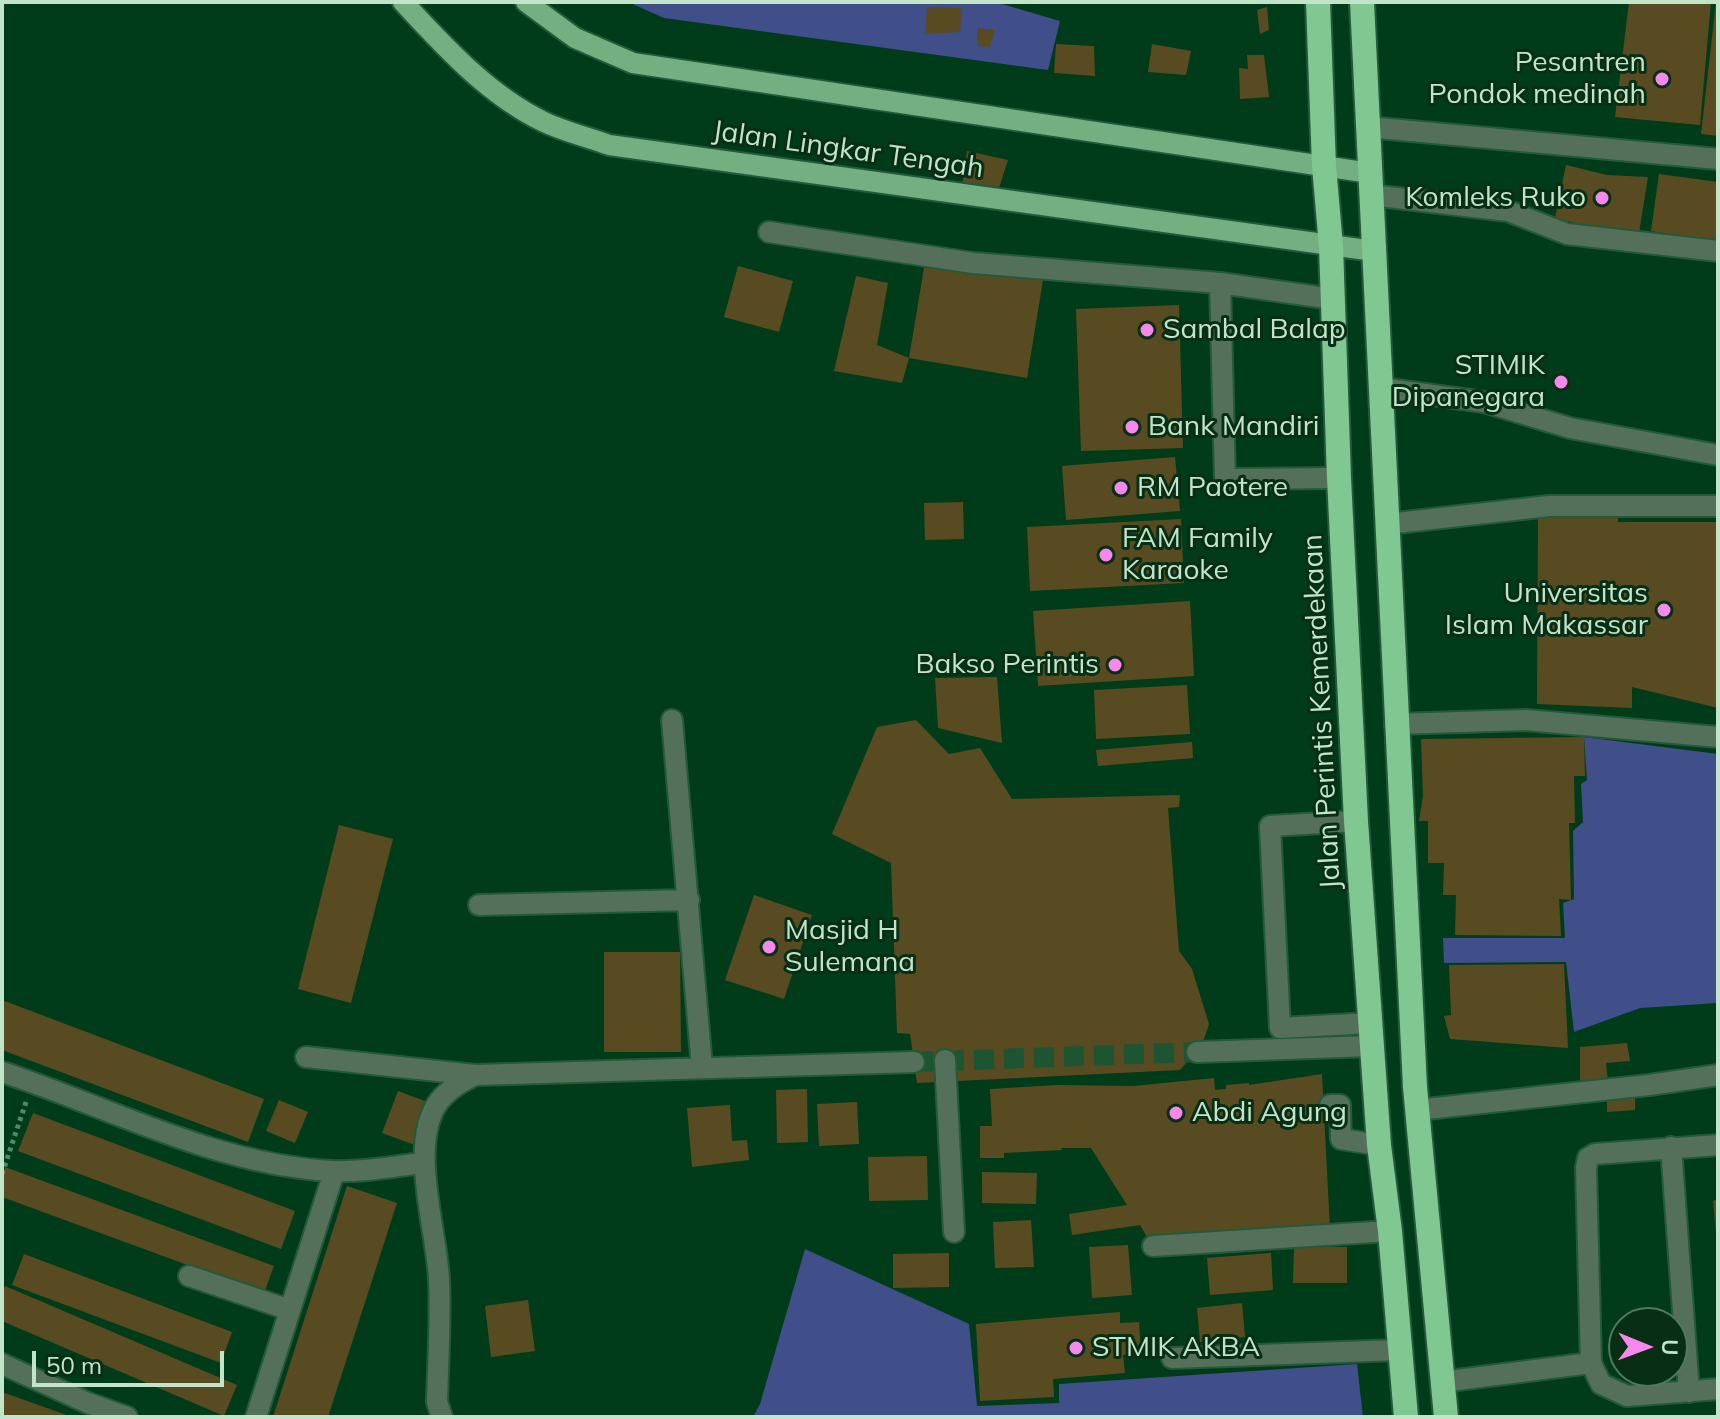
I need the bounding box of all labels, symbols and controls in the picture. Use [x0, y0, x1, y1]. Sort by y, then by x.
place label: Pesantren Pondok medinah [1429, 46, 1646, 112]
marker: Pesantren Pondok medinah [1653, 70, 1671, 88]
street label: Jalan Lingkar Tengah [710, 114, 986, 186]
place label: Komleks Ruko [1405, 181, 1586, 215]
marker: Komleks Ruko [1593, 189, 1611, 207]
place label: Sambal Balap [1163, 313, 1346, 347]
marker: Sambal Balap [1138, 321, 1156, 339]
place label: STIMIK Dipanegara [1392, 349, 1545, 415]
marker: STIMIK Dipanegara [1552, 373, 1570, 391]
place label: Bank Mandiri [1148, 410, 1319, 444]
marker: Bank Mandiri [1123, 418, 1141, 436]
place label: RM Paotere [1137, 471, 1288, 505]
marker: RM Paotere [1112, 479, 1130, 497]
place label: FAM Family Karaoke [1122, 522, 1273, 588]
street label: Jalan Perintis Kemerdekaan [1296, 534, 1348, 890]
marker: FAM Family Karaoke [1097, 546, 1115, 564]
place label: Universitas Islam Makassar [1445, 577, 1648, 643]
marker: Universitas Islam Makassar [1655, 601, 1673, 619]
place label: Bakso Perintis [915, 648, 1099, 682]
marker: Bakso Perintis [1106, 656, 1124, 674]
place label: Masjid H Sulemana [785, 914, 915, 980]
marker: Masjid H Sulemana [760, 938, 778, 956]
place label: Abdi Agung [1192, 1096, 1347, 1130]
marker: Abdi Agung [1167, 1104, 1185, 1122]
north arrow [1608, 1307, 1688, 1387]
place label: STMIK AKBA [1092, 1331, 1260, 1365]
scale bar [36, 1335, 228, 1385]
marker: STMIK AKBA [1067, 1339, 1085, 1357]
text: U [1656, 1339, 1684, 1356]
text: 50 m [46, 1350, 102, 1380]

